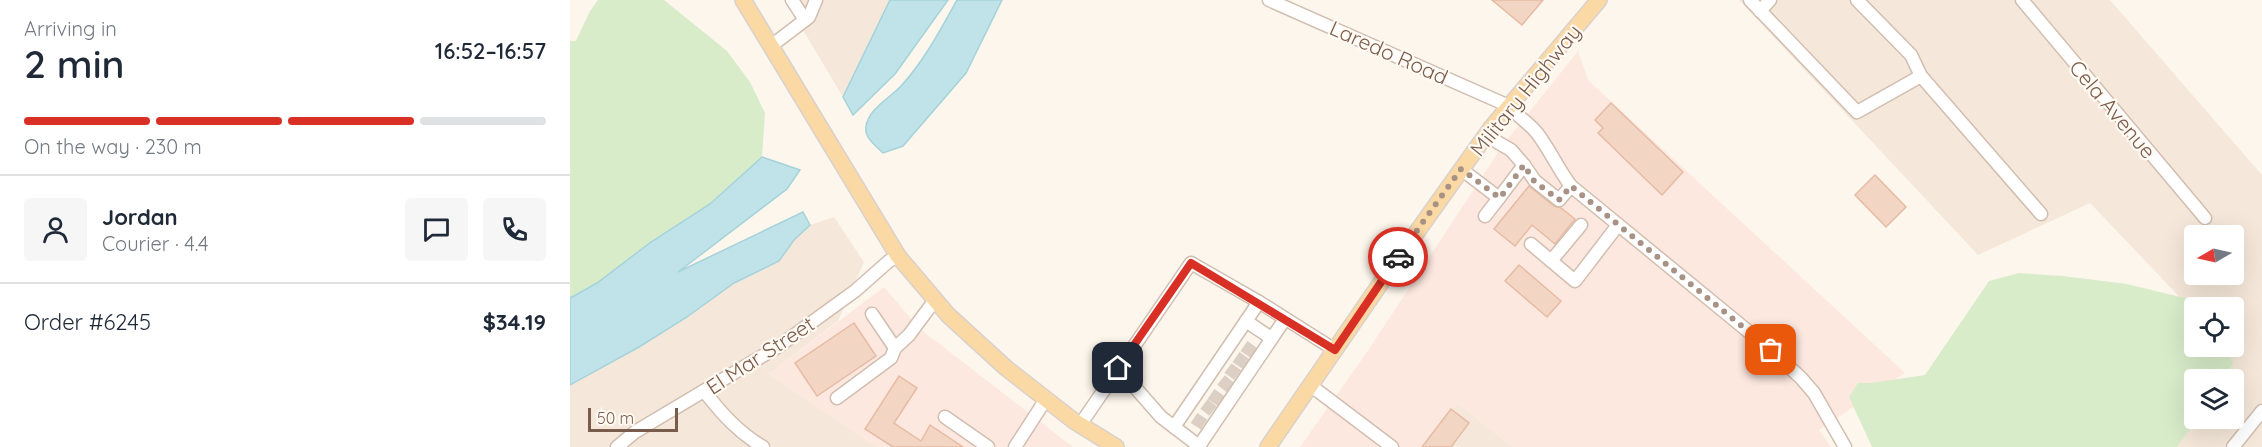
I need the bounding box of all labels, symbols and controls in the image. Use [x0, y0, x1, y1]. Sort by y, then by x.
street label: Laredo Road [1326, 14, 1452, 90]
text: Arriving in [24, 16, 117, 41]
street label: Military Highway [1464, 19, 1586, 161]
text: 16:52–16:57 [435, 37, 546, 65]
text: 2 min [24, 39, 125, 88]
street label: Cela Avenue [2064, 54, 2162, 164]
text: On the way · 230 m [24, 134, 202, 159]
button: person [24, 198, 87, 261]
button: chat [405, 198, 468, 261]
button: phone [483, 198, 546, 261]
text: Jordan [102, 203, 178, 231]
north arrow [2184, 225, 2244, 285]
map controls [2184, 225, 2244, 429]
courier [1368, 227, 1428, 287]
text: Courier · 4.4 [102, 231, 208, 256]
icon: car [1382, 241, 1415, 274]
button: locate [2184, 297, 2244, 357]
text: Order #6245 [24, 308, 151, 336]
text: $34.19 [483, 308, 546, 336]
street label: El Mar Street [701, 310, 819, 400]
pin [1745, 324, 1796, 375]
icon: bag [1754, 333, 1787, 366]
pin [1092, 342, 1143, 393]
icon: home [1101, 351, 1134, 384]
button: layers [2184, 369, 2244, 429]
scale bar [588, 405, 678, 432]
text: 50 m [597, 408, 634, 428]

